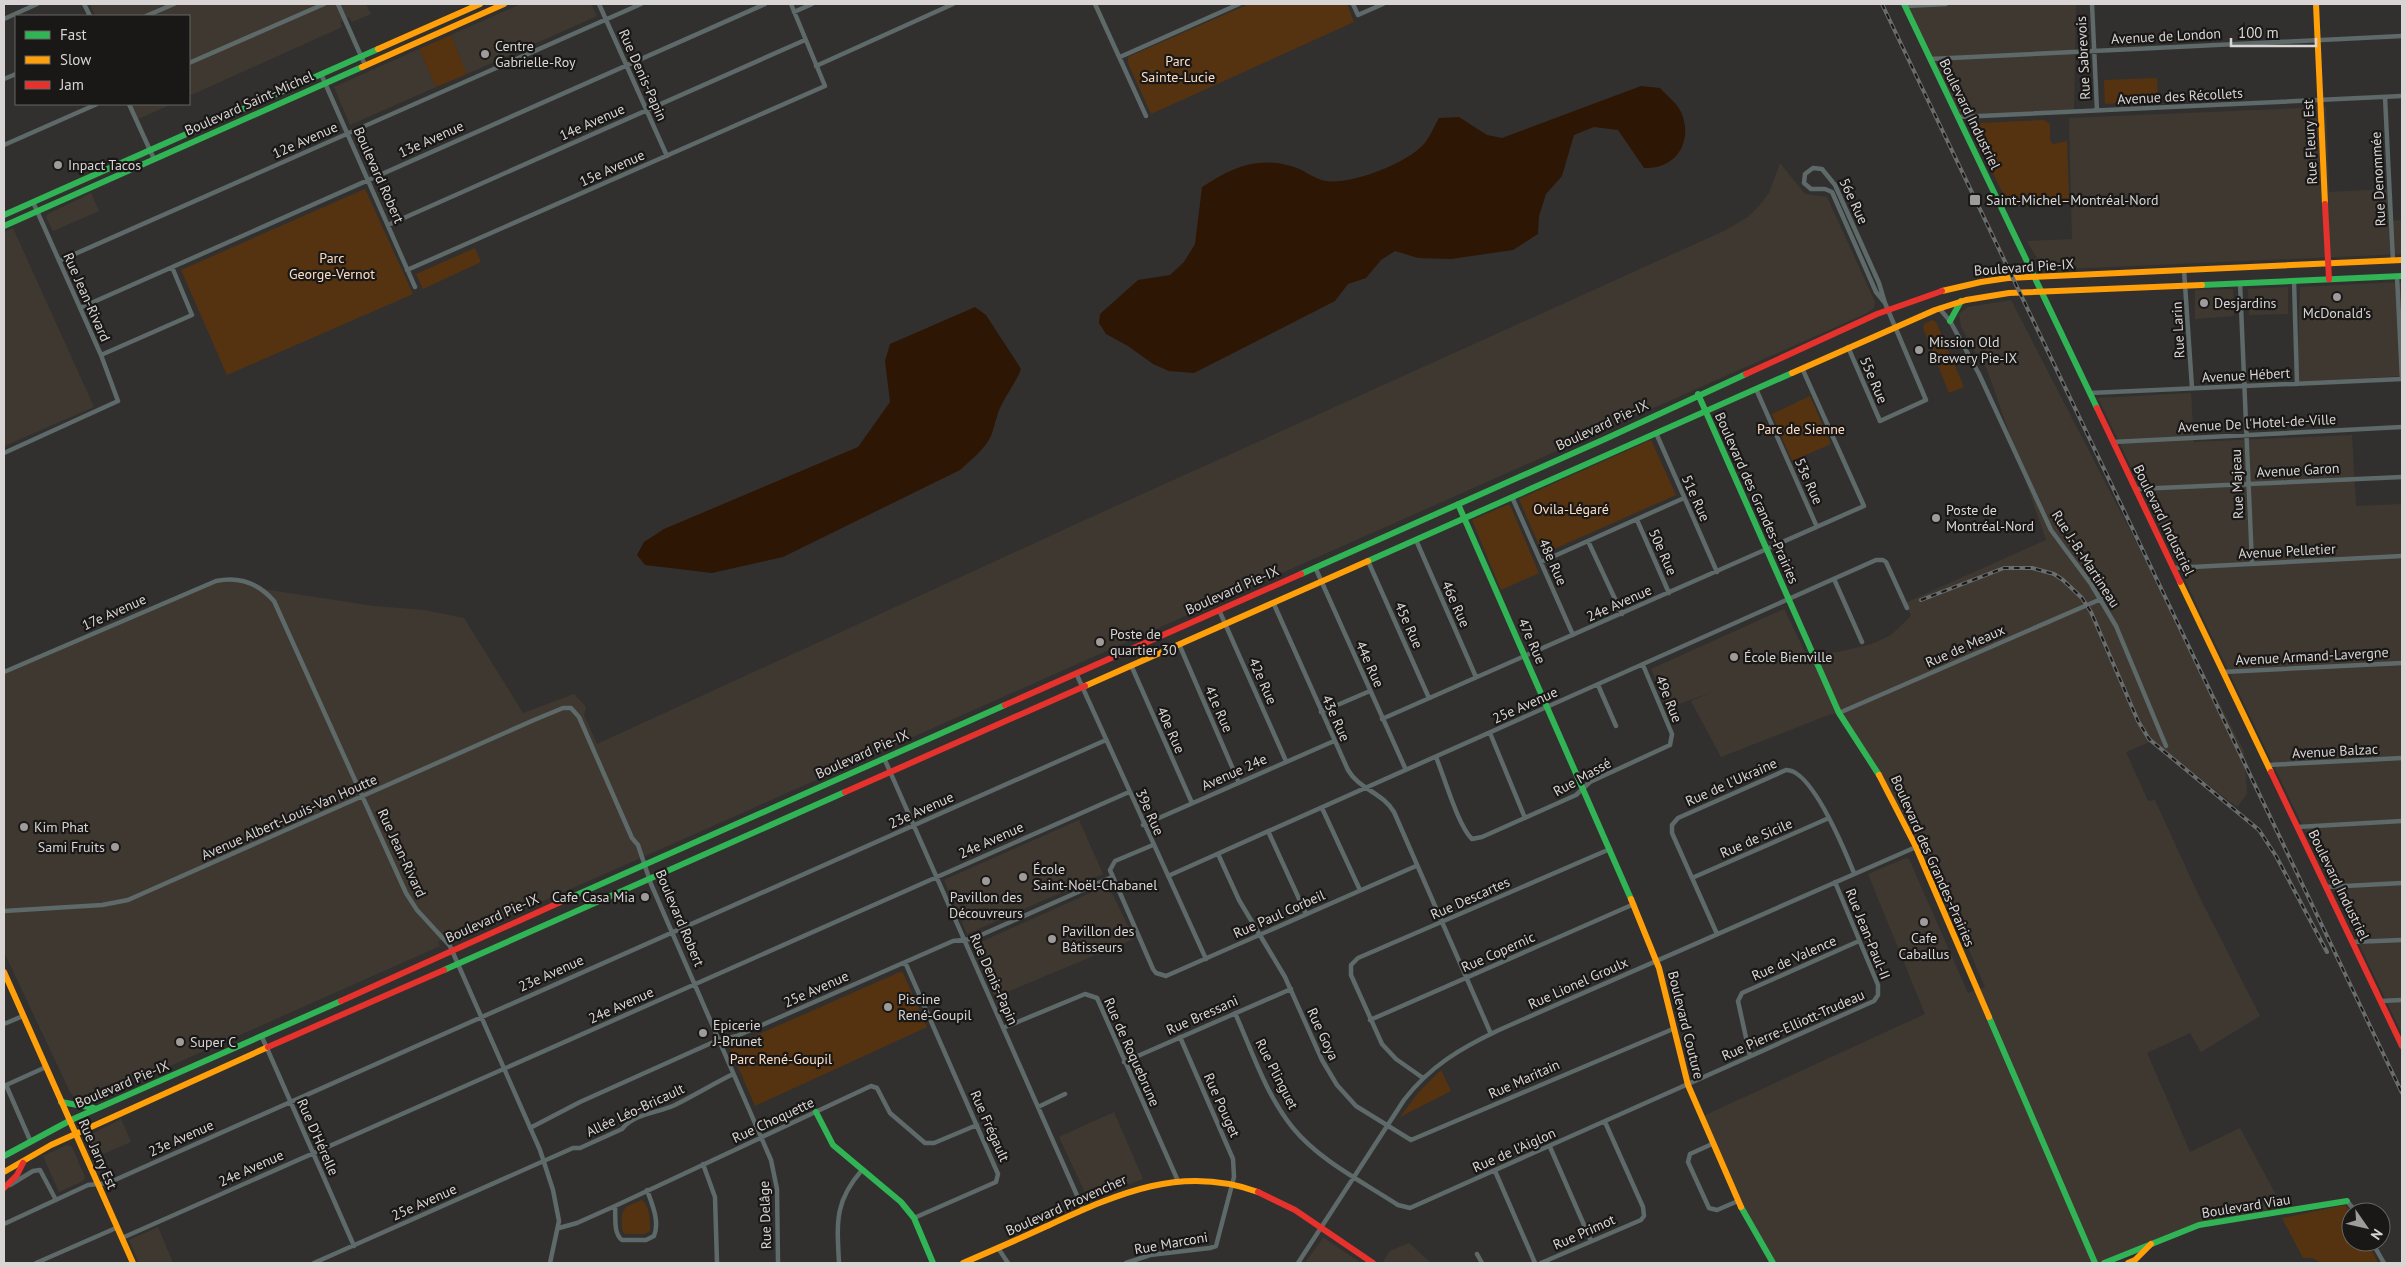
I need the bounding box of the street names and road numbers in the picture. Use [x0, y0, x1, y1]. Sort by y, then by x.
street label: Rue Sabrevois [2072, 16, 2094, 100]
street label: Avenue de London [2111, 24, 2221, 48]
street label: Rue Denis-Papin [615, 26, 671, 124]
street label: Boulevard Industriel [1935, 56, 2005, 172]
street label: Boulevard Saint-Michel [182, 67, 316, 139]
street label: Avenue des Récollets [2117, 84, 2243, 108]
street label: Rue Fleury Est [2299, 99, 2321, 185]
street label: 14e Avenue [557, 100, 627, 144]
street label: 13e Avenue [396, 117, 466, 161]
street label: 12e Avenue [270, 118, 340, 162]
street label: Boulevard Robert [350, 124, 408, 226]
street label: Rue Denommée [2367, 131, 2389, 227]
street label: 15e Avenue [577, 146, 647, 190]
street label: 56e Rue [1835, 175, 1873, 227]
street label: Rue Jean-Rivard [59, 250, 115, 344]
street label: Boulevard Pie-IX [1973, 254, 2075, 279]
street label: Rue Larin [2168, 301, 2188, 359]
street label: 55e Rue [1856, 354, 1892, 406]
street label: Avenue Hébert [2201, 364, 2291, 386]
street label: Boulevard Pie-IX [1553, 396, 1652, 454]
street label: Boulevard des Grandes-Prairies [1711, 409, 1803, 587]
street label: Avenue De l'Hotel-de-Ville [2177, 410, 2337, 436]
street label: Rue Majeau [2227, 449, 2247, 519]
street label: 53e Rue [1791, 455, 1827, 507]
street label: Avenue Garon [2256, 459, 2340, 481]
street label: Boulevard Industriel [2129, 462, 2199, 578]
street label: 51e Rue [1678, 472, 1714, 524]
street label: Rue J.-B.-Martineau [2048, 507, 2124, 611]
street label: 50e Rue [1645, 526, 1681, 578]
street label: 48e Rue [1535, 536, 1571, 588]
street label: Avenue Pelletier [2238, 539, 2336, 563]
street label: Boulevard Pie-IX [1183, 561, 1282, 619]
street label: 46e Rue [1438, 578, 1474, 630]
street label: 24e Avenue [1584, 581, 1654, 625]
street label: 17e Avenue [79, 590, 149, 634]
street label: 45e Rue [1391, 599, 1427, 651]
street label: 47e Rue [1514, 615, 1550, 667]
street label: Rue de Meaux [1923, 621, 2007, 671]
street label: 44e Rue [1352, 638, 1388, 690]
street label: Avenue Armand-Lavergne [2235, 643, 2389, 669]
street label: 42e Rue [1245, 655, 1281, 707]
street label: 49e Rue [1651, 673, 1687, 725]
street label: 41e Rue [1201, 683, 1237, 735]
street label: 25e Avenue [1490, 683, 1560, 727]
street label: 43e Rue [1318, 692, 1354, 744]
street label: 40e Rue [1153, 704, 1189, 756]
street label: Boulevard Pie-IX [813, 725, 912, 783]
street label: Avenue Balzac [2291, 740, 2379, 762]
street label: Avenue 24e [1198, 750, 1270, 794]
street label: Rue Massé [1550, 754, 1614, 800]
street label: Rue de l'Ukraine [1682, 754, 1780, 810]
street label: Avenue Albert-Louis-Van Houtte [198, 770, 380, 864]
street label: Boulevard des Grandes-Prairies [1887, 772, 1979, 950]
street label: 39e Rue [1132, 786, 1168, 838]
street label: 23e Avenue [886, 788, 956, 832]
street label: Rue Jean-Rivard [374, 806, 430, 900]
street label: Rue de Sicile [1717, 814, 1795, 862]
street label: 24e Avenue [956, 818, 1026, 862]
street label: Boulevard Industriel [2304, 827, 2374, 943]
street label: Boulevard Robert [651, 867, 709, 969]
street label: Rue Descartes [1428, 872, 1512, 923]
street label: Rue Paul Corbeil [1230, 886, 1328, 942]
street label: Rue Jean-Paul-II [1842, 886, 1894, 982]
street label: Boulevard Pie-IX [443, 889, 542, 947]
street label: Rue Copernic [1458, 928, 1538, 976]
street label: Rue Denis-Papin [966, 930, 1022, 1028]
street label: Rue de Valence [1749, 931, 1839, 985]
street label: 23e Avenue [516, 951, 586, 995]
street label: Rue Lionel Groulx [1525, 953, 1631, 1013]
street label: 25e Avenue [781, 967, 851, 1011]
street label: Boulevard Couture [1664, 969, 1708, 1081]
street label: 24e Avenue [586, 983, 656, 1027]
street label: Rue Pierre-Elliott-Trudeau [1719, 985, 1867, 1065]
street label: Rue Bressani [1163, 991, 1241, 1039]
street label: Rue de Roquebrune [1100, 995, 1164, 1109]
street label: Rue Goya [1303, 1005, 1343, 1063]
street label: Rue Plinguet [1252, 1036, 1303, 1113]
street label: Rue Maritain [1486, 1055, 1562, 1103]
street label: Boulevard Pie-IX [72, 1056, 172, 1112]
street label: Rue Pouget [1200, 1070, 1244, 1140]
street label: Allée Léo-Bricault [583, 1079, 687, 1141]
street label: Rue Frégault [966, 1087, 1014, 1165]
street label: Rue Choquette [729, 1093, 817, 1147]
street label: Rue D'Hérelle [293, 1096, 343, 1178]
street label: Rue Jarry Est [75, 1116, 122, 1192]
street label: 23e Avenue [146, 1116, 216, 1160]
street label: Rue de l'Aiglon [1470, 1124, 1558, 1176]
street label: 24e Avenue [216, 1146, 286, 1190]
street label: Boulevard Provencher [1003, 1170, 1129, 1240]
street label: 25e Avenue [389, 1180, 459, 1224]
street label: Rue Delâge [755, 1180, 775, 1250]
street label: Boulevard Viau [2200, 1190, 2292, 1222]
street label: Rue Primot [1550, 1210, 1618, 1254]
street label: Rue Marconi [1133, 1228, 1209, 1258]

